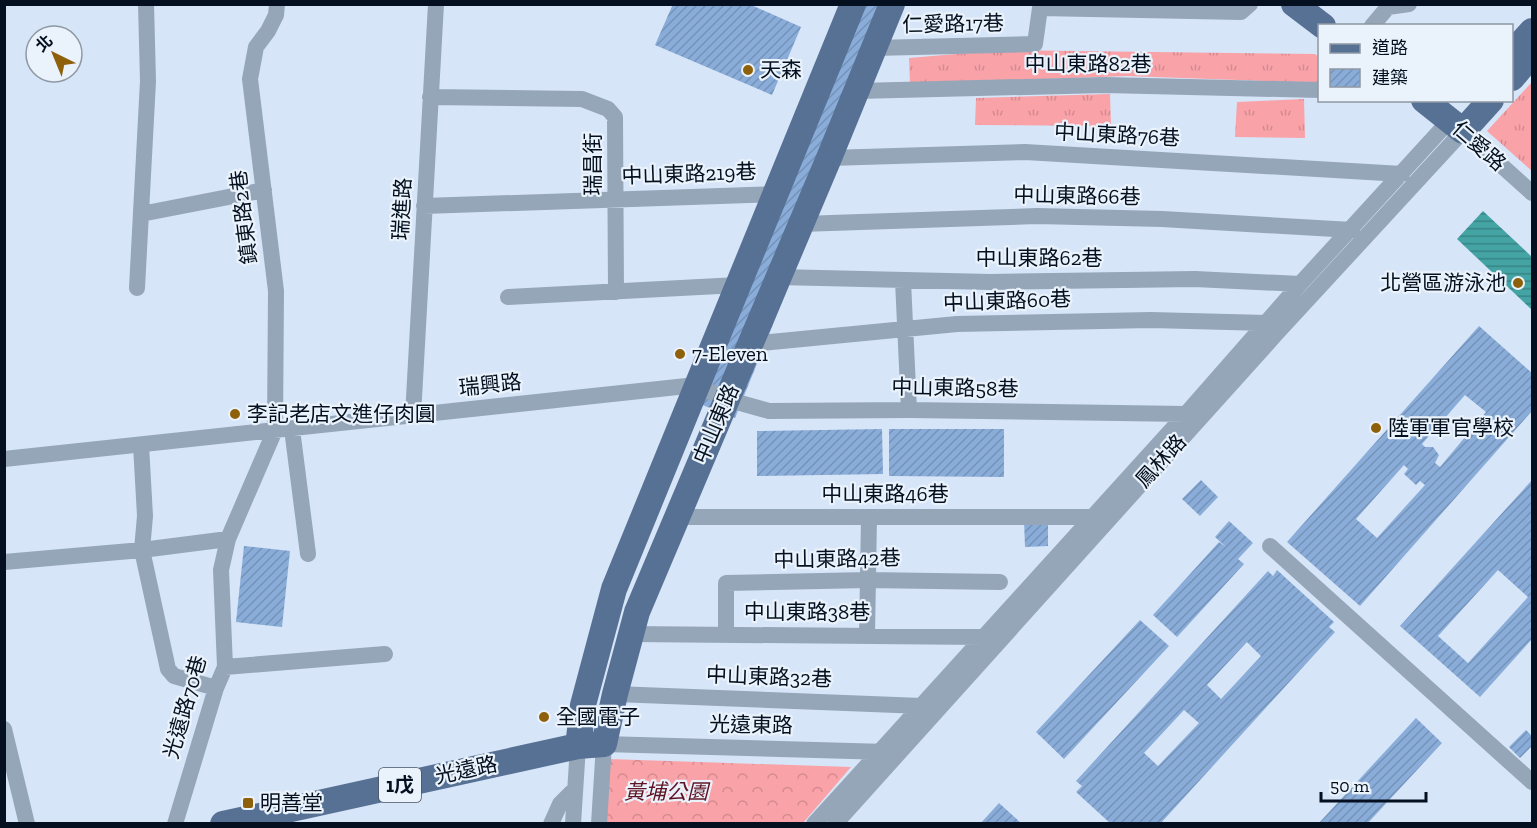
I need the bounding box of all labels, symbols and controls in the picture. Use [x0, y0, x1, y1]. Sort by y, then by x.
street label: 仁愛路17巷 [902, 10, 1004, 37]
north arrow [24, 24, 84, 84]
legend [1318, 24, 1513, 102]
text: 北 [32, 31, 56, 56]
text: 道路 [1372, 37, 1408, 59]
street label: 中山東路82巷 [1024, 51, 1152, 76]
place label: 天森 [760, 57, 802, 82]
marker: 天森 [741, 63, 755, 77]
text: 建築 [1372, 67, 1408, 89]
street label: 仁愛路 [1447, 116, 1511, 176]
street label: 中山東路76巷 [1053, 119, 1181, 150]
street label: 瑞昌街 [580, 133, 605, 196]
street label: 中山東路219巷 [621, 159, 757, 188]
street label: 鎮東路2巷 [225, 168, 262, 266]
street label: 瑞進路 [387, 177, 416, 241]
street label: 中山東路66巷 [1013, 182, 1141, 209]
street label: 中山東路62巷 [976, 245, 1102, 270]
place label: 北營區游泳池 [1380, 270, 1506, 295]
marker: 北營區游泳池 [1511, 276, 1525, 290]
street label: 中山東路60巷 [942, 286, 1072, 315]
place label: 7-Eleven [692, 341, 768, 366]
marker: 7-Eleven [673, 347, 687, 361]
street label: 瑞興路 [457, 369, 523, 400]
street label: 中山東路58巷 [891, 374, 1019, 401]
street label: 中山東路 [688, 380, 743, 467]
place label: 李記老店文進仔肉圓 [247, 401, 436, 426]
marker: 李記老店文進仔肉圓 [228, 407, 242, 421]
place label: 陸軍軍官學校 [1388, 415, 1514, 440]
marker: 陸軍軍官學校 [1369, 421, 1383, 435]
street label: 鳳林路 [1130, 429, 1191, 492]
street label: 中山東路46巷 [821, 481, 949, 506]
street label: 中山東路42巷 [773, 545, 901, 572]
street label: 中山東路38巷 [744, 599, 870, 624]
street label: 光遠路70巷 [158, 652, 211, 761]
street label: 中山東路32巷 [706, 662, 832, 691]
place label: 全國電子 [556, 704, 640, 729]
marker: 全國電子 [537, 710, 551, 724]
street label: 光遠東路 [709, 711, 793, 738]
street label: 光遠路 [432, 751, 499, 788]
scale bar [1321, 765, 1426, 803]
road number: 1戊 [379, 768, 421, 802]
text: 50 m [1330, 775, 1370, 797]
park label: 黃埔公園 [624, 779, 711, 804]
place label: 明善堂 [260, 790, 323, 815]
marker: 明善堂 [241, 796, 255, 810]

